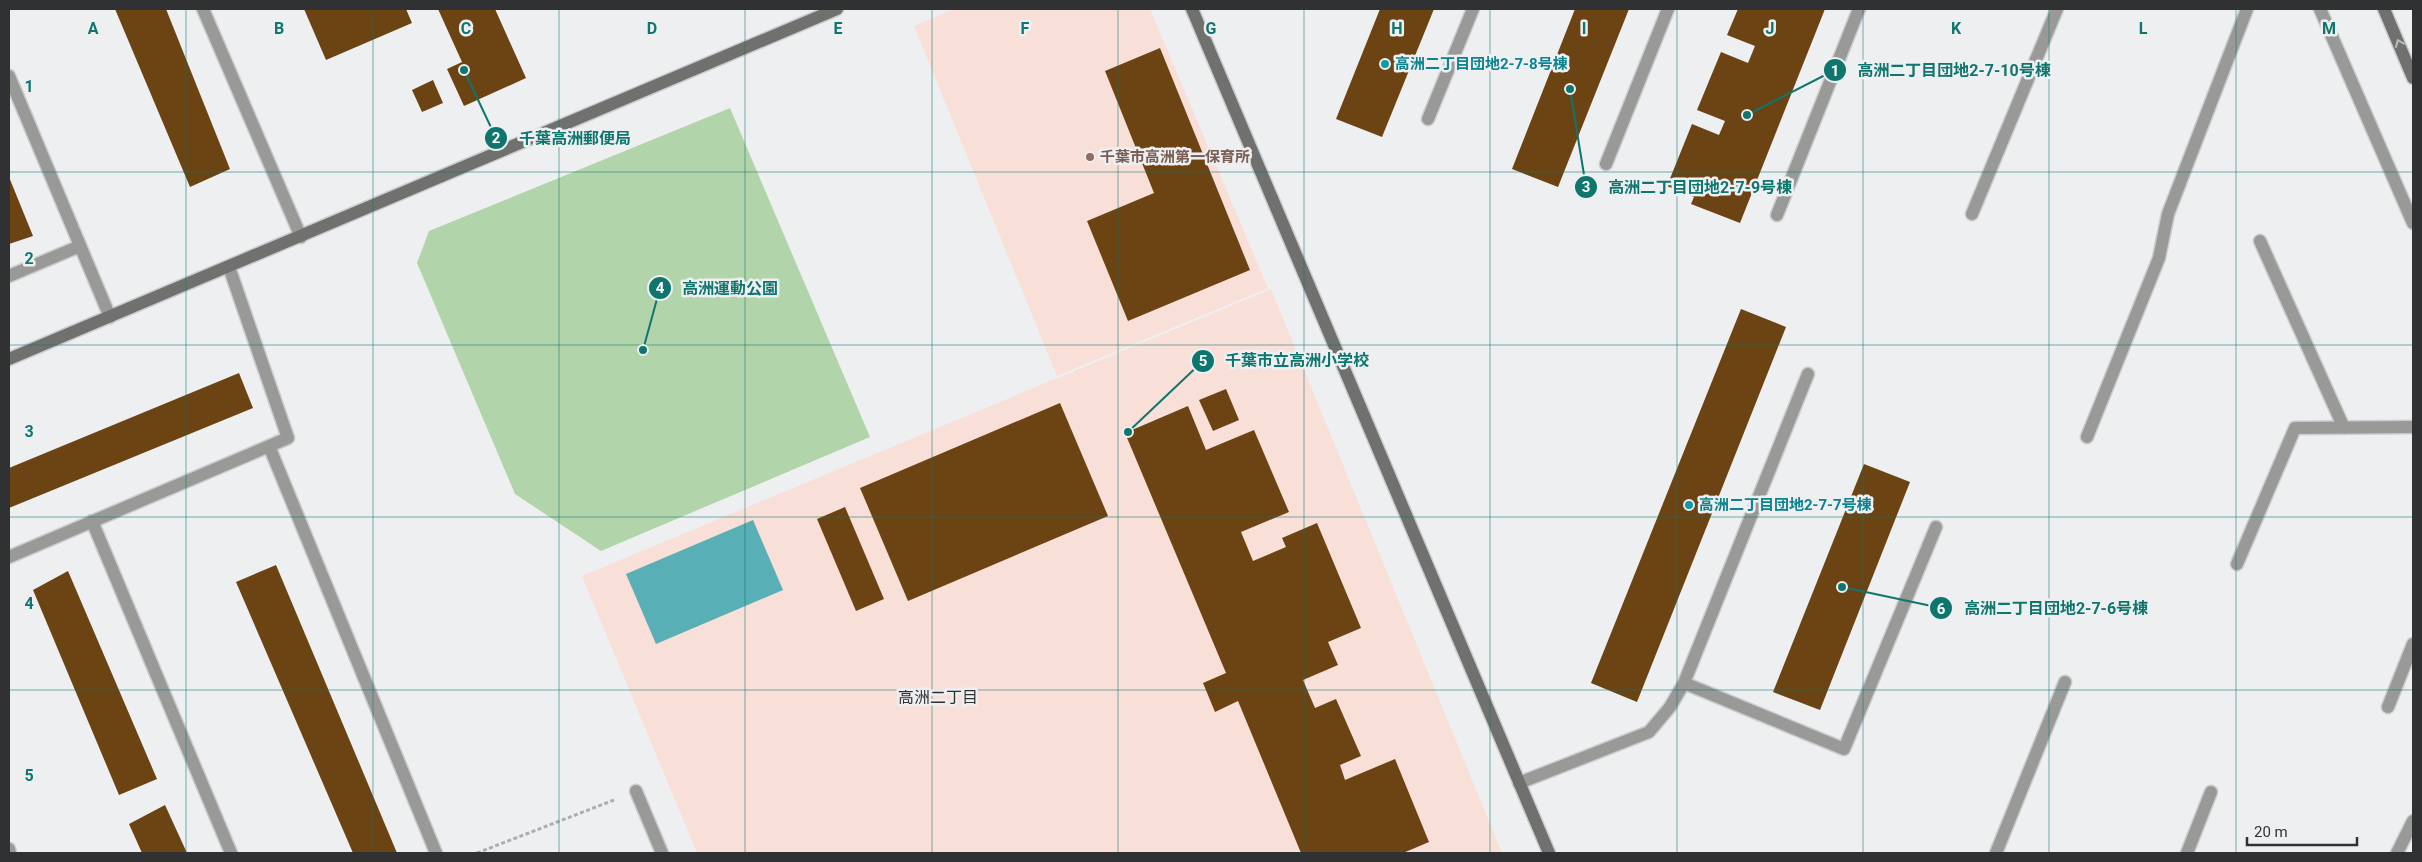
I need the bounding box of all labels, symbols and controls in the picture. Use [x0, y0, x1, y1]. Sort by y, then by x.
text: A [88, 19, 99, 38]
text: B [274, 19, 284, 38]
text: C [461, 19, 471, 38]
text: D [647, 19, 657, 38]
text: E [834, 19, 843, 38]
text: F [1021, 19, 1030, 38]
text: G [1206, 19, 1217, 38]
text: H [1391, 19, 1403, 38]
text: I [1582, 19, 1586, 38]
text: J [1766, 19, 1774, 38]
text: K [1951, 19, 1962, 38]
text: L [2139, 19, 2148, 38]
text: M [2322, 19, 2336, 38]
one-way arrow [2394, 39, 2405, 48]
place label: 高洲二丁目団地2-7-8号棟 [1395, 55, 1568, 73]
callout: 高洲二丁目団地2-7-10号棟 [1823, 55, 2061, 86]
marker: 高洲二丁目団地2-7-8号棟 [1379, 58, 1391, 70]
text: 高洲二丁目団地2-7-10号棟 [1857, 61, 2051, 80]
text: 1 [1831, 62, 1839, 80]
text: 1 [24, 77, 34, 96]
callout: 千葉高洲郵便局 [484, 123, 641, 154]
text: 2 [492, 129, 501, 147]
text: 千葉高洲郵便局 [519, 129, 631, 148]
place label: 千葉市高洲第一保育所 [1100, 148, 1250, 166]
marker: 千葉市高洲第一保育所 [1084, 151, 1096, 163]
callout: 高洲二丁目団地2-7-9号棟 [1573, 171, 1802, 202]
text: 3 [1582, 178, 1590, 196]
text: 高洲二丁目団地2-7-9号棟 [1608, 178, 1792, 197]
text: 2 [24, 249, 34, 268]
callout: 高洲運動公園 [647, 272, 788, 303]
text: 4 [656, 279, 665, 297]
text: 高洲運動公園 [682, 279, 778, 298]
callout: 千葉市立高洲小学校 [1190, 345, 1379, 376]
text: 千葉市立高洲小学校 [1225, 351, 1369, 370]
text: 5 [1199, 352, 1207, 370]
text: 3 [24, 422, 34, 441]
place label: 高洲二丁目団地2-7-7号棟 [1699, 496, 1872, 514]
marker: 高洲二丁目団地2-7-7号棟 [1683, 499, 1695, 511]
callout: 高洲二丁目団地2-7-6号棟 [1929, 593, 2158, 624]
text: 4 [24, 594, 34, 613]
text: 高洲二丁目団地2-7-6号棟 [1964, 599, 2148, 618]
text: 6 [1937, 600, 1946, 618]
district label: 高洲二丁目 [898, 688, 978, 707]
text: 5 [24, 766, 34, 785]
scale bar [2247, 814, 2357, 846]
text: 20 m [2254, 823, 2288, 841]

